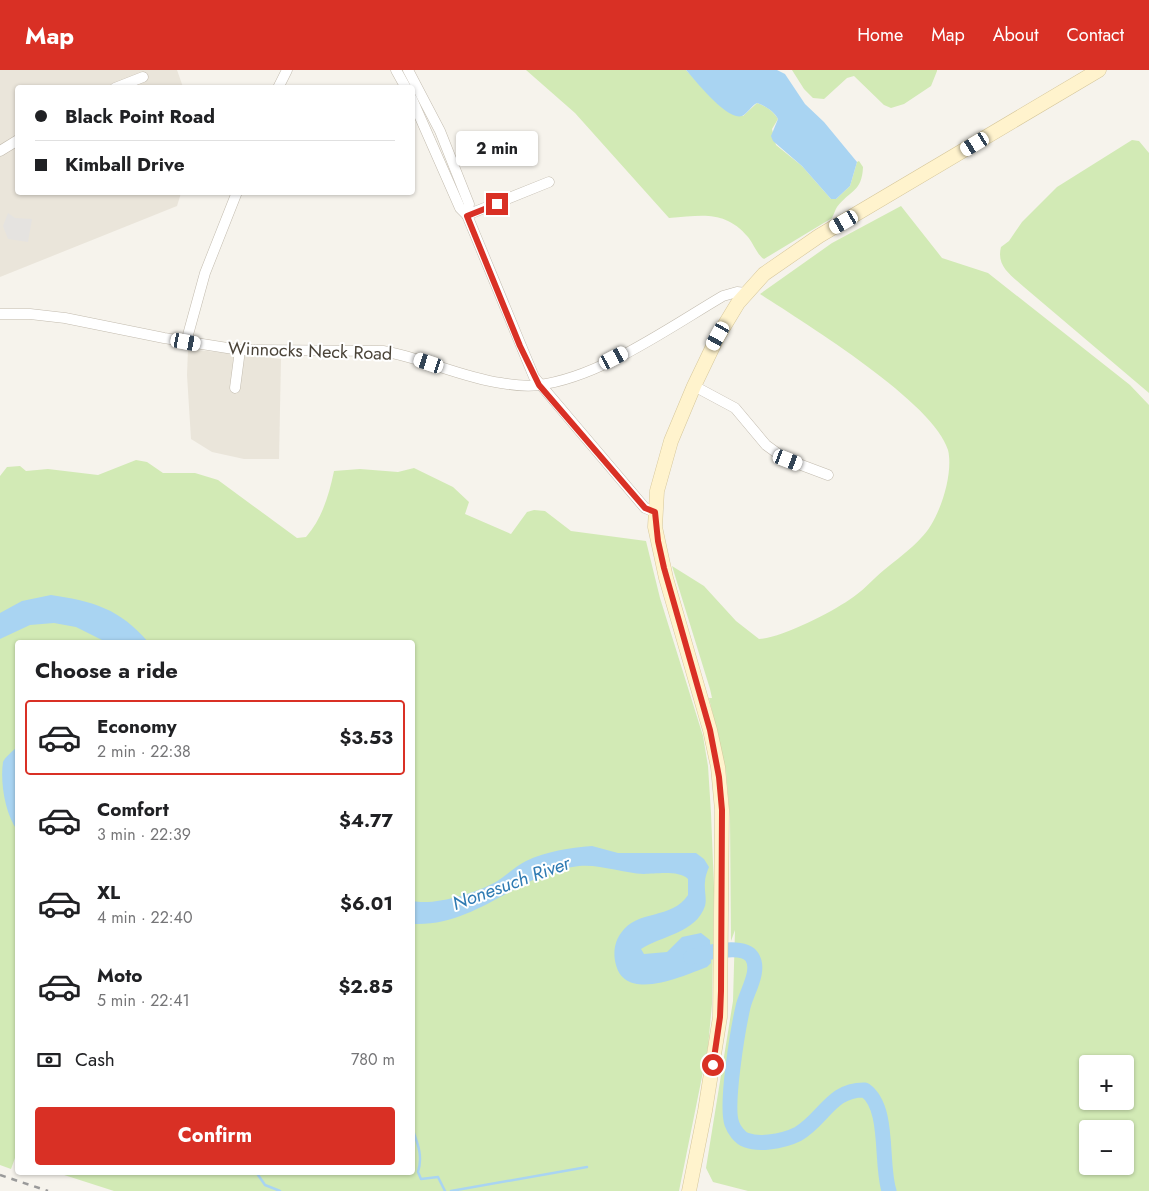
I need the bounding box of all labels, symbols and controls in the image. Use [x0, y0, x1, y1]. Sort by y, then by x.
text: Map [25, 18, 74, 53]
text: Home [857, 22, 903, 48]
text: Map [931, 22, 965, 48]
text: About [993, 22, 1038, 48]
text: Contact [1066, 22, 1124, 48]
text: Black Point Road [65, 103, 215, 130]
car [958, 130, 991, 158]
callout: 2 min [456, 132, 538, 166]
text: 2 min [476, 137, 518, 160]
text: Kimball Drive [65, 151, 185, 178]
route end [486, 193, 508, 215]
car [827, 208, 860, 236]
car [704, 319, 731, 353]
car [169, 332, 202, 352]
street label: Winnocks Neck Road [227, 335, 393, 367]
car [597, 344, 630, 372]
car [412, 351, 445, 375]
car [771, 448, 804, 472]
text: Choose a ride [35, 654, 178, 686]
text: Economy [97, 713, 177, 740]
icon: car [37, 715, 82, 760]
text: $3.53 [339, 724, 393, 751]
text: 2 min · 22:38 [97, 740, 191, 763]
text: Comfort [97, 796, 169, 823]
icon: car [37, 798, 82, 843]
text: $4.77 [339, 807, 393, 834]
text: 3 min · 22:39 [97, 823, 191, 846]
water label: Nonesuch River [448, 849, 575, 917]
text: XL [97, 879, 120, 906]
icon: car [37, 881, 82, 926]
text: $6.01 [340, 890, 393, 917]
text: 4 min · 22:40 [97, 906, 193, 929]
text: Moto [97, 962, 142, 989]
icon: car [37, 964, 82, 1009]
text: $2.85 [338, 973, 393, 1000]
text: 5 min · 22:41 [97, 989, 190, 1012]
icon: cash [35, 1046, 63, 1074]
text: Cash [75, 1046, 115, 1073]
text: 780 m [351, 1048, 395, 1071]
route start [702, 1054, 724, 1076]
map controls [1079, 1055, 1134, 1175]
button: + [1079, 1055, 1134, 1110]
button: Confirm [35, 1107, 395, 1165]
button: − [1079, 1120, 1134, 1175]

